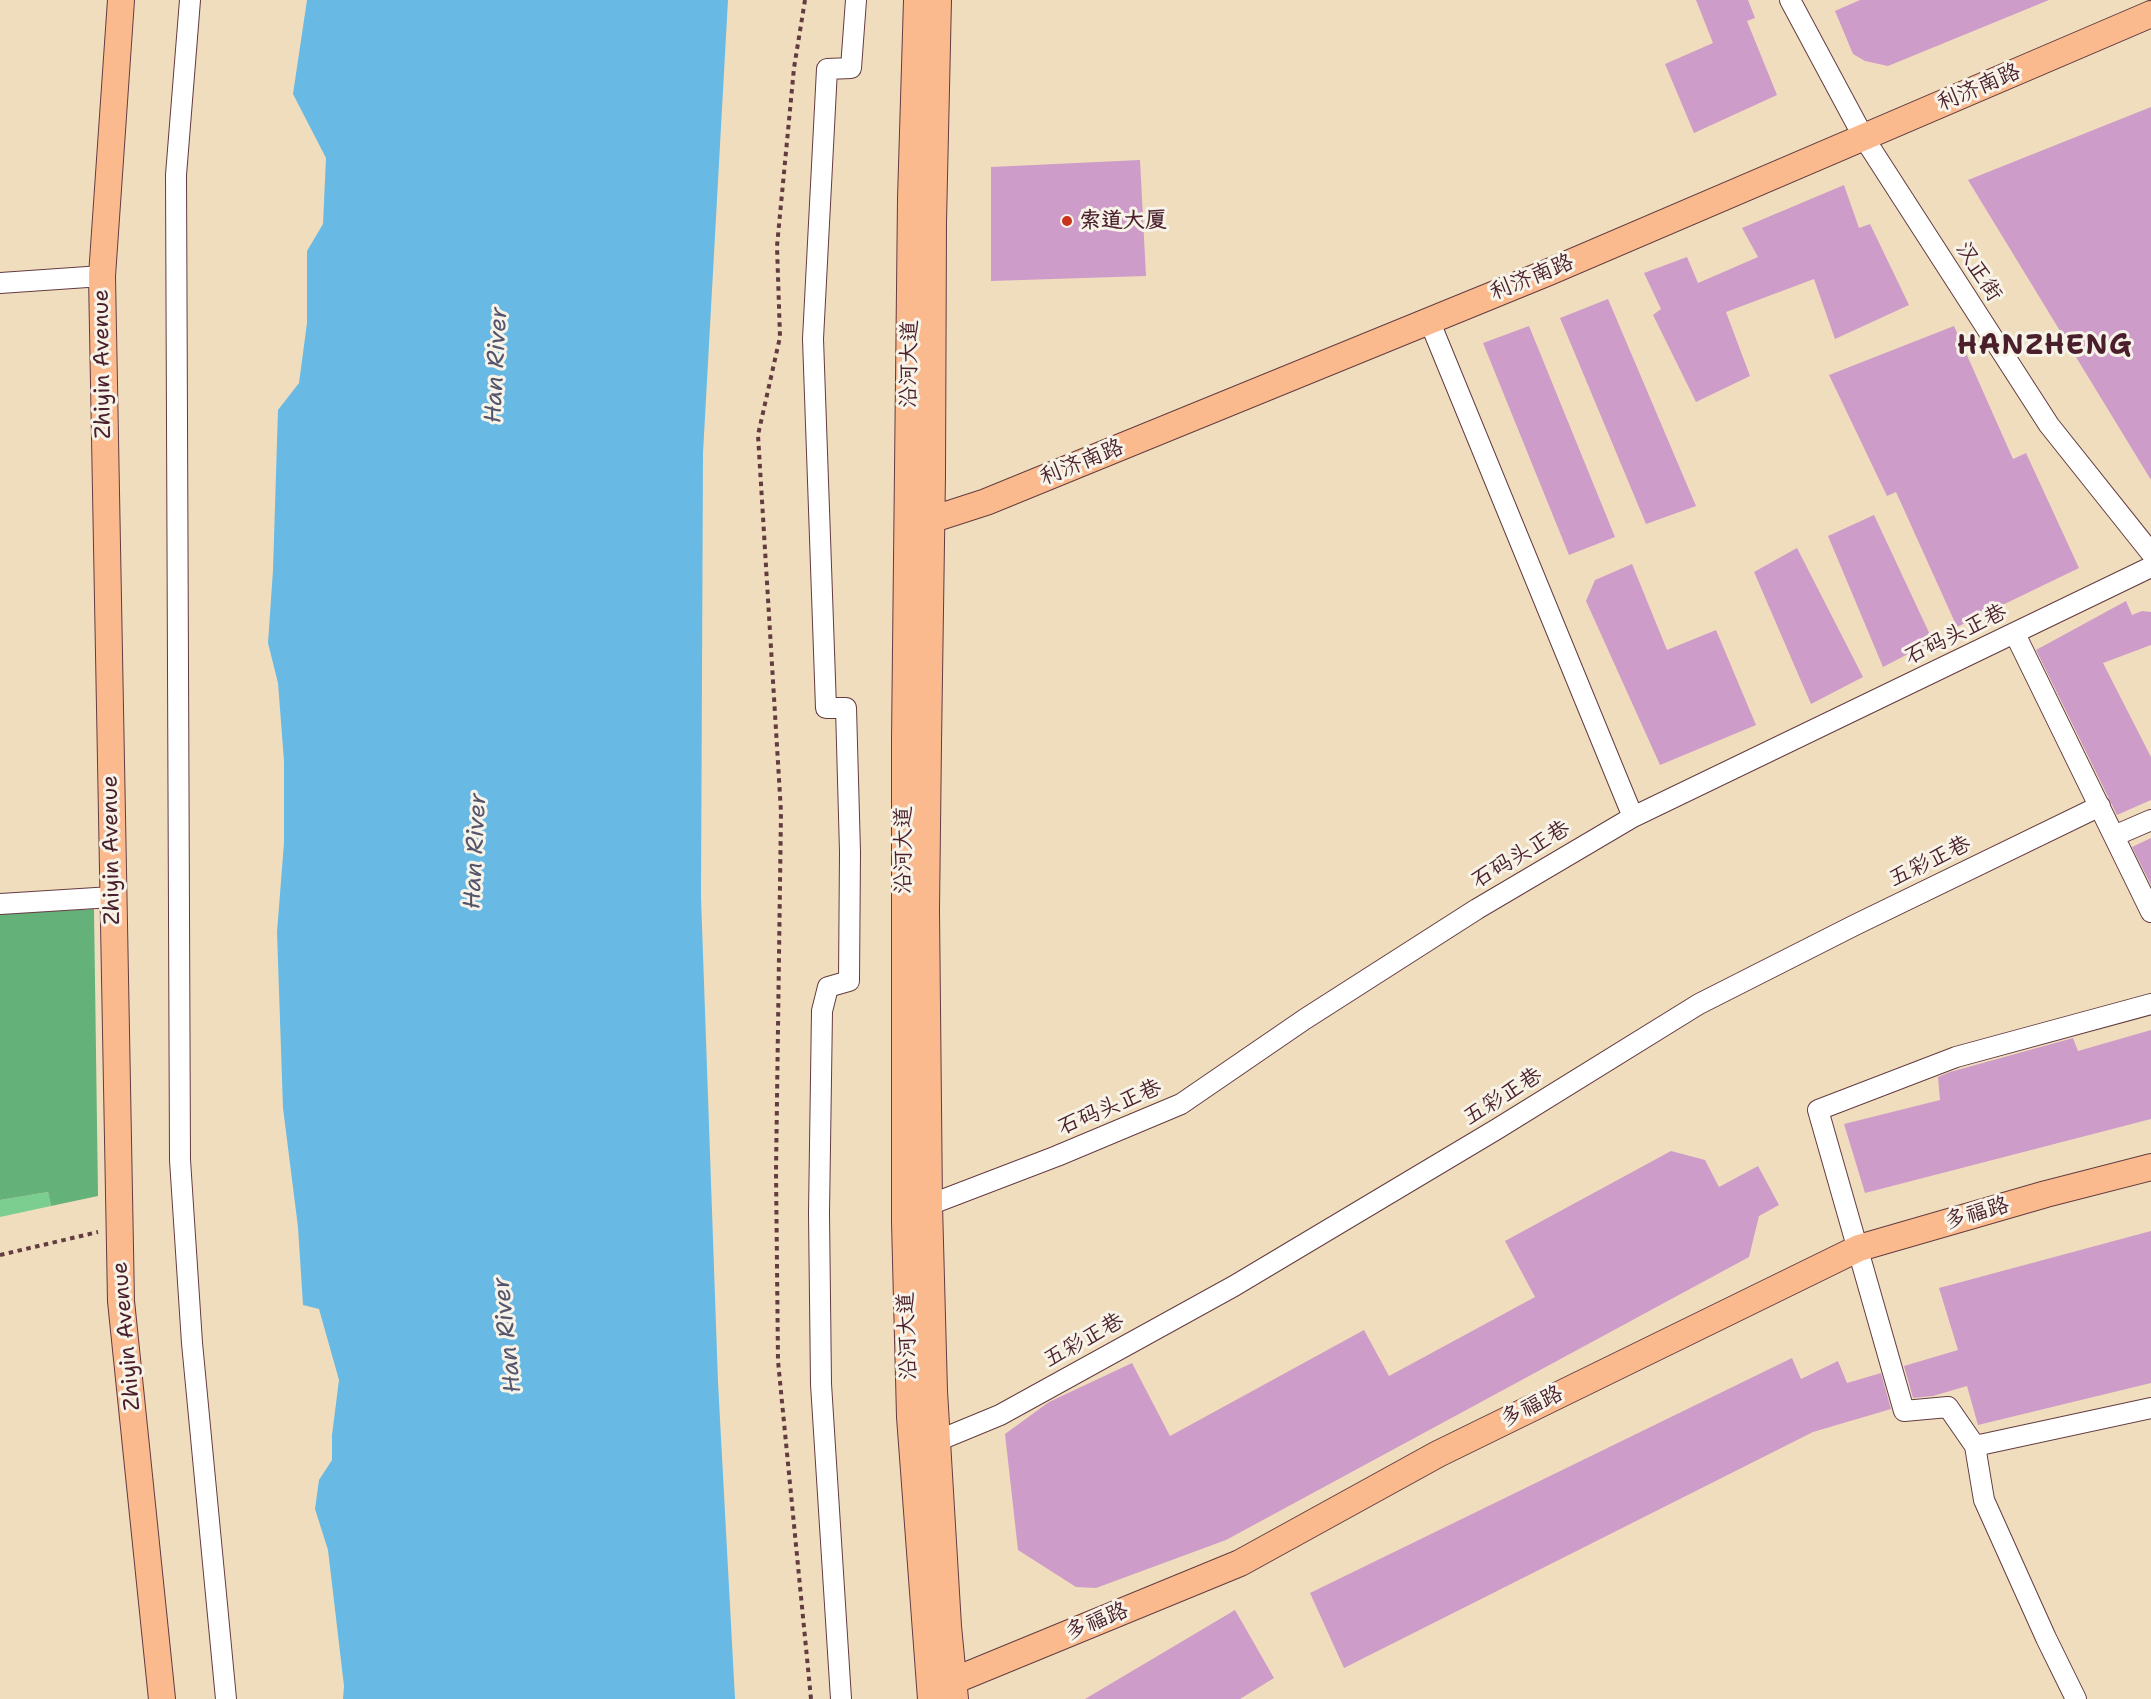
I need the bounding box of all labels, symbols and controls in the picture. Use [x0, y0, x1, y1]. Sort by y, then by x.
street label: 利济南路 [1933, 59, 2025, 117]
place label: 索道大厦 [1079, 208, 1167, 234]
marker: 索道大厦 [1060, 214, 1074, 228]
street label: 汉正街 [1949, 237, 2007, 307]
street label: 利济南路 [1486, 249, 1578, 307]
street label: Zhiyin Avenue [88, 289, 118, 439]
water label: Han River [480, 306, 514, 424]
street label: 沿河大道 [896, 320, 924, 408]
district label: HANZHENG [1957, 330, 2133, 364]
street label: 利济南路 [1036, 434, 1128, 492]
street label: 石码头正巷 [1901, 599, 2011, 671]
street label: Zhiyin Avenue [97, 775, 127, 925]
water label: Han River [459, 792, 493, 910]
street label: 沿河大道 [891, 806, 917, 894]
street label: 石码头正巷 [1467, 815, 1575, 895]
street label: 五彩正巷 [1885, 831, 1975, 893]
street label: 五彩正巷 [1459, 1062, 1547, 1132]
street label: 石码头正巷 [1054, 1074, 1166, 1142]
street label: 多福路 [1942, 1192, 2012, 1236]
street label: Zhiyin Avenue [107, 1260, 147, 1412]
water label: Han River [488, 1276, 528, 1394]
street label: 沿河大道 [893, 1292, 923, 1380]
street label: 五彩正巷 [1039, 1308, 1129, 1374]
street label: 多福路 [1497, 1381, 1567, 1433]
street label: 多福路 [1061, 1597, 1133, 1647]

